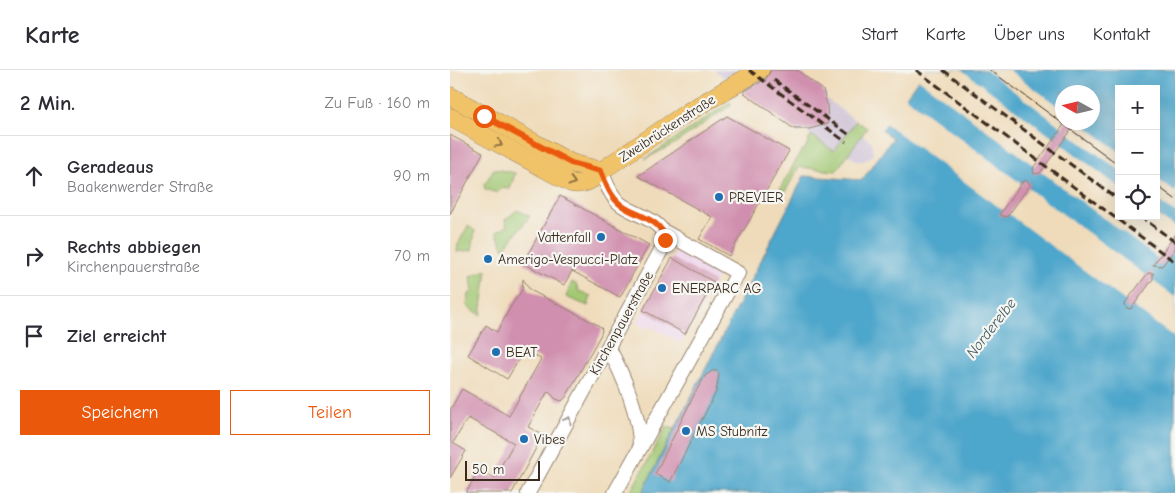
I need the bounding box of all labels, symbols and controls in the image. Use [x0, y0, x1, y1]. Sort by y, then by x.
text: Karte [25, 21, 79, 49]
text: Start [861, 24, 898, 45]
text: Karte [926, 24, 966, 45]
text: Über uns [994, 24, 1065, 45]
text: Kontakt [1093, 24, 1150, 45]
north arrow [1055, 85, 1100, 130]
map controls [1115, 85, 1160, 220]
button: + [1115, 85, 1160, 130]
text: 2 Min. [20, 91, 75, 115]
street label: Zweibrückenstraße [616, 91, 719, 166]
text: Zu Fuß · 160 m [325, 94, 430, 112]
route start [473, 105, 496, 128]
button: − [1115, 130, 1160, 175]
one-way arrow [494, 138, 503, 148]
text: Geradeaus [67, 156, 153, 178]
icon: ahead [20, 162, 48, 190]
text: 90 m [393, 167, 430, 185]
button: locate [1115, 175, 1160, 220]
one-way arrow [568, 176, 576, 187]
text: Baakenwerder Straße [67, 178, 213, 196]
place label: PREVIER [729, 189, 783, 206]
marker: PREVIER [713, 191, 725, 203]
place label: Vattenfall [538, 229, 591, 246]
route end [654, 229, 677, 252]
marker: Vattenfall [595, 231, 607, 243]
text: Rechts abbiegen [67, 236, 201, 258]
icon: right [20, 242, 48, 270]
text: 70 m [394, 247, 430, 265]
place label: Amerigo-Vespucci-Platz [498, 251, 638, 268]
marker: Amerigo-Vespucci-Platz [482, 253, 494, 265]
text: Kirchenpauerstraße [67, 258, 200, 276]
street label: Kirchenpauerstraße [586, 268, 657, 378]
place label: ENERPARC AG [672, 280, 762, 297]
marker: ENERPARC AG [656, 282, 668, 294]
water label: Norderelbe [962, 294, 1020, 361]
icon: arrive [20, 322, 48, 350]
text: Ziel erreicht [67, 325, 166, 347]
place label: BEAT [506, 344, 538, 361]
marker: BEAT [490, 346, 502, 358]
button: Speichern [20, 390, 220, 435]
button: Teilen [230, 390, 430, 435]
one-way arrow [562, 416, 572, 425]
place label: MS Stubnitz [696, 423, 768, 440]
marker: MS Stubnitz [680, 425, 692, 437]
place label: Vibes [534, 431, 565, 448]
marker: Vibes [518, 433, 530, 445]
scale bar [465, 458, 540, 481]
text: 50 m [472, 461, 504, 478]

